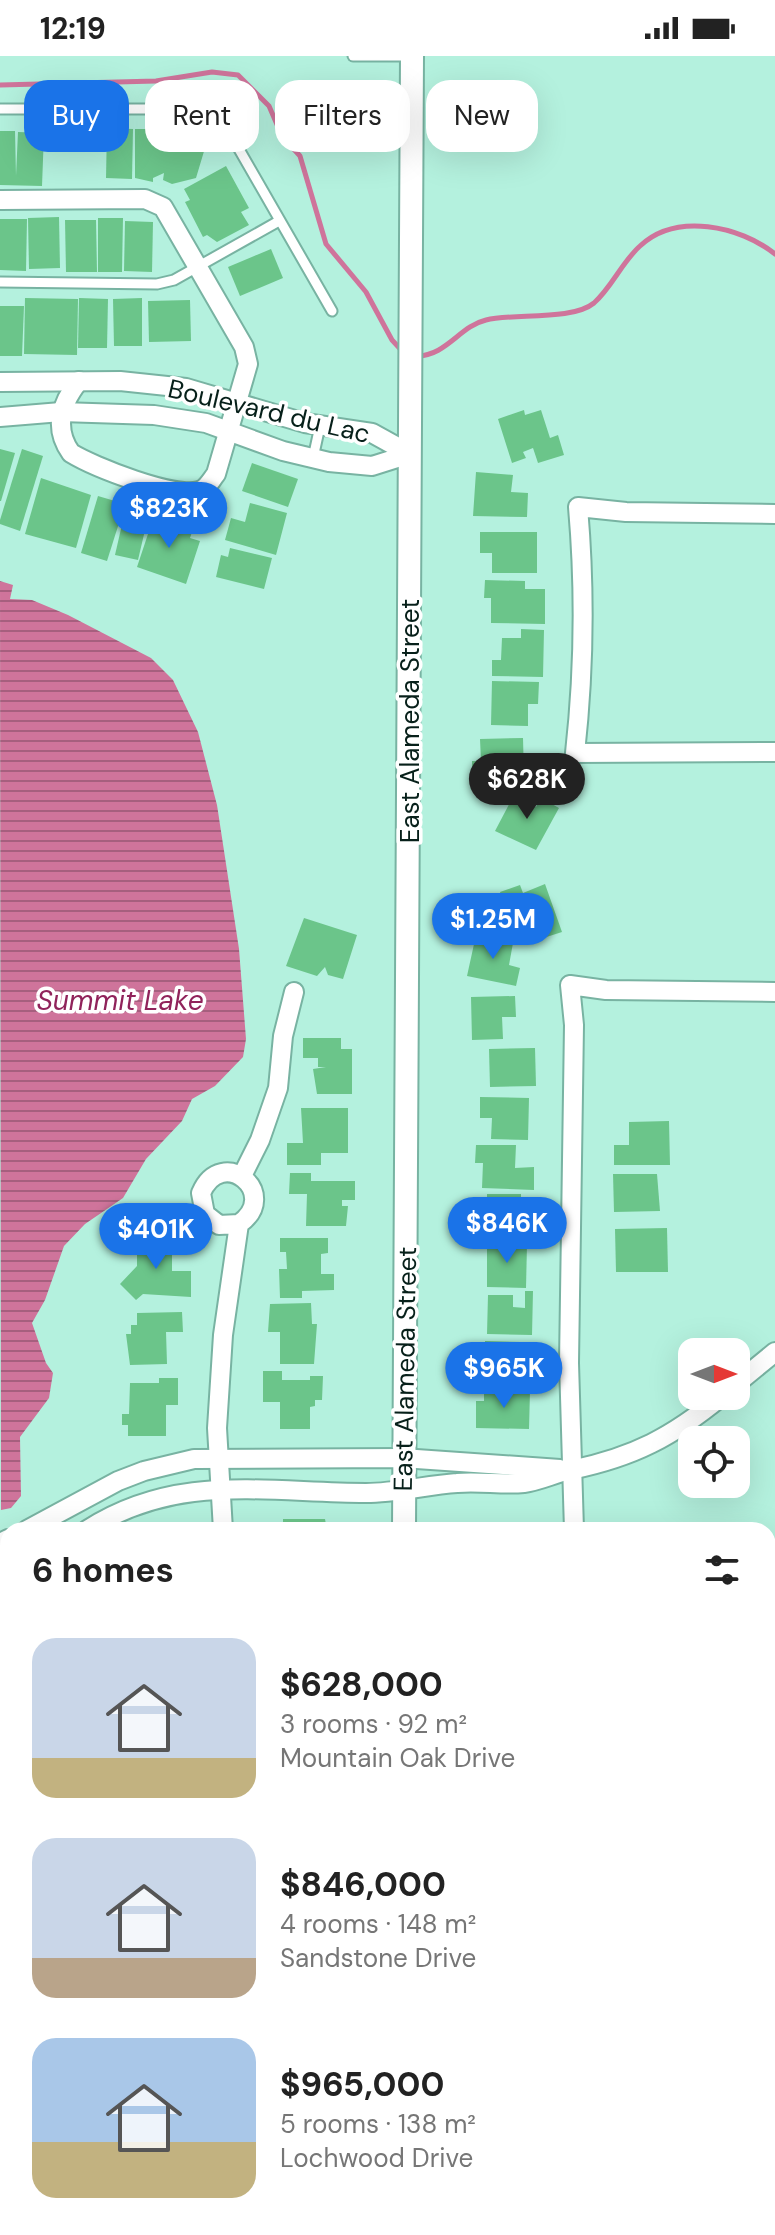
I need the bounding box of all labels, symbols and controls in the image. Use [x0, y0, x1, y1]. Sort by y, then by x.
text: 12:19 [40, 9, 106, 48]
chip: Buy [24, 80, 129, 152]
chip: Rent [145, 80, 259, 152]
chip: Filters [275, 80, 410, 152]
chip: New [426, 80, 538, 152]
street label: Boulevard du Lac [165, 371, 373, 451]
pin: $823K [113, 482, 225, 550]
text: $823K [129, 491, 209, 525]
street label: East Alameda Street [393, 599, 427, 843]
pin: $628K [471, 753, 583, 821]
text: $628K [487, 762, 567, 796]
pin: $1.25M [428, 893, 558, 961]
text: $1.25M [450, 902, 536, 936]
water label: Summit Lake [36, 982, 204, 1019]
pin: $846K [451, 1197, 563, 1265]
pin: $401K [100, 1203, 212, 1271]
text: $846K [466, 1206, 548, 1240]
text: $401K [117, 1212, 195, 1246]
street label: East Alameda Street [386, 1246, 424, 1492]
north arrow [678, 1338, 750, 1410]
map controls [678, 1338, 750, 1498]
pin: $965K [448, 1342, 560, 1410]
text: $965K [463, 1351, 545, 1385]
button: locate [678, 1426, 750, 1498]
text: 6 homes [32, 1548, 174, 1593]
icon: filters [700, 1548, 744, 1592]
text: $628,000 [280, 1662, 443, 1707]
icon: home [96, 1670, 192, 1766]
text: 3 rooms · 92 m² [280, 1707, 467, 1741]
text: Mountain Oak Drive [280, 1741, 515, 1775]
text: $846,000 [280, 1862, 446, 1907]
icon: home [96, 1870, 192, 1966]
text: 4 rooms · 148 m² [280, 1907, 476, 1941]
text: Sandstone Drive [280, 1941, 476, 1975]
text: $965,000 [280, 2062, 444, 2107]
icon: home [96, 2070, 192, 2166]
text: 5 rooms · 138 m² [280, 2107, 476, 2141]
text: Lochwood Drive [280, 2141, 473, 2175]

